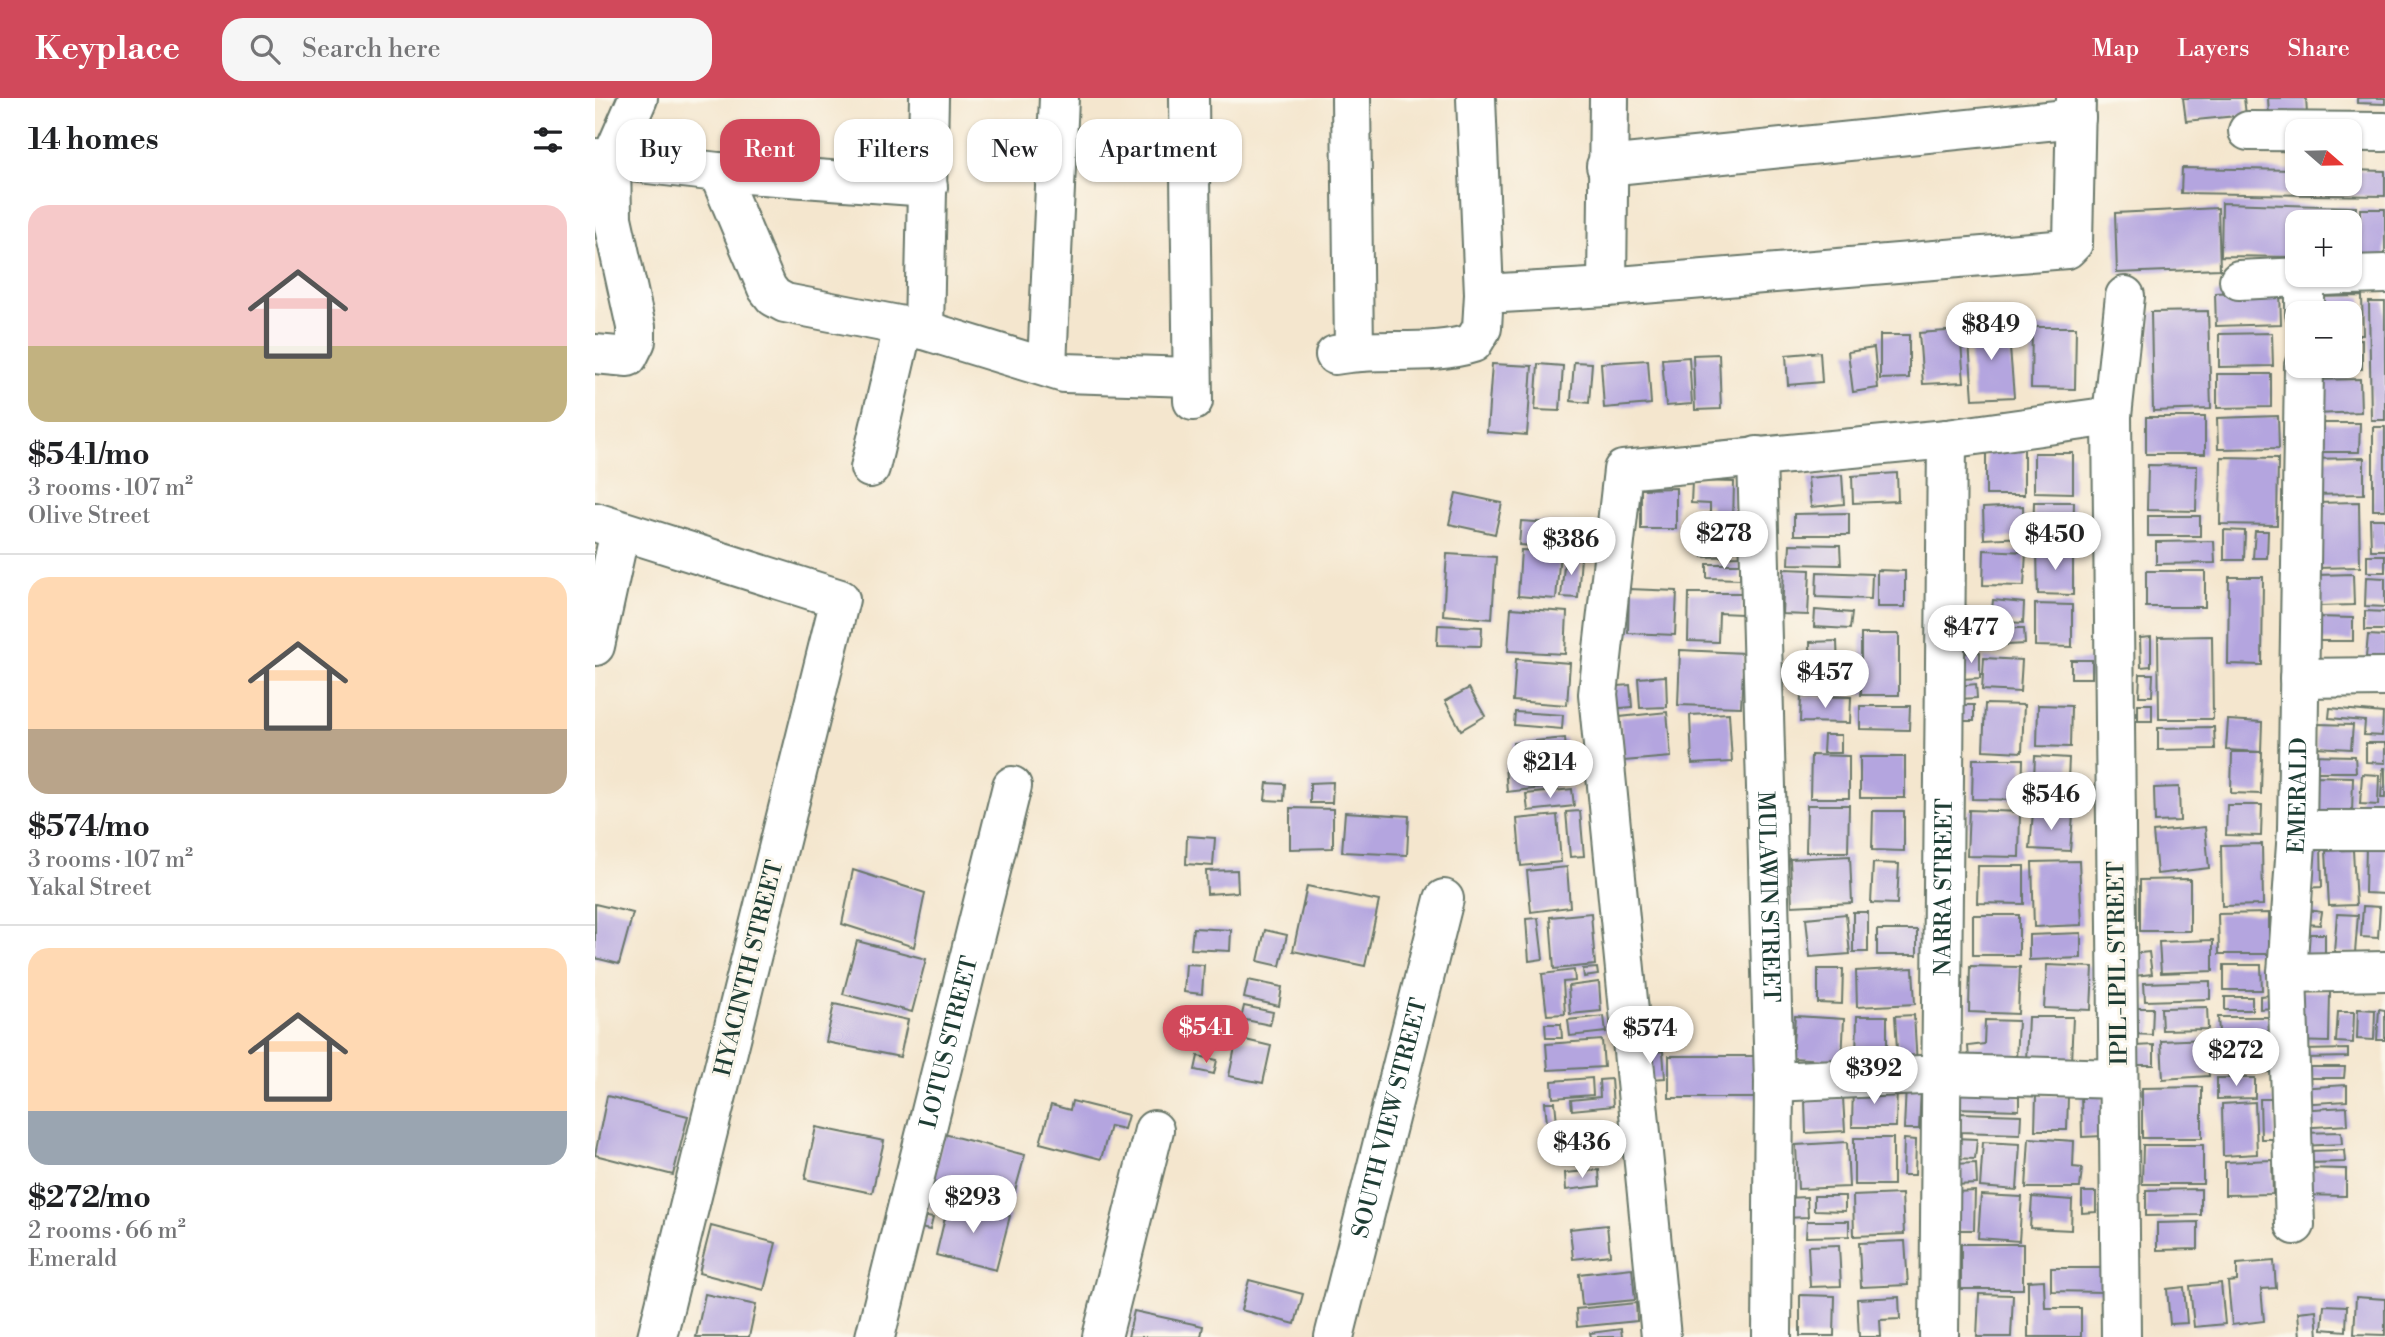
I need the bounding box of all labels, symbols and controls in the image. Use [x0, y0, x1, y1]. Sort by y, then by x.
search box [222, 18, 712, 81]
text: Keyplace [35, 29, 180, 70]
icon: search [246, 30, 284, 68]
text: Search here [302, 33, 441, 65]
text: Map [2092, 34, 2139, 64]
text: Layers [2177, 34, 2249, 64]
text: Share [2287, 34, 2350, 64]
chip: Buy [616, 119, 706, 182]
chip: Rent [720, 119, 820, 182]
chip: Filters [834, 119, 953, 182]
chip: New [967, 119, 1062, 182]
chip: Apartment [1076, 119, 1242, 182]
north arrow [2285, 119, 2363, 196]
map controls [2285, 119, 2362, 378]
text: 14 homes [28, 121, 159, 159]
icon: filters [529, 121, 567, 159]
button: + [2285, 210, 2362, 287]
icon: home [235, 251, 361, 377]
button: − [2285, 301, 2362, 378]
pin: $849 [1950, 302, 2032, 362]
text: $849 [1962, 311, 2020, 339]
text: $541/mo [28, 436, 150, 474]
text: 3 rooms · 107 m² [28, 474, 193, 502]
text: Olive Street [28, 502, 150, 530]
pin: $278 [1683, 512, 1765, 571]
pin: $450 [2014, 512, 2096, 572]
pin: $386 [1530, 518, 1612, 577]
text: $278 [1696, 520, 1752, 548]
text: $450 [2025, 521, 2085, 549]
text: $386 [1543, 526, 1599, 554]
pin: $477 [1930, 606, 2012, 665]
text: $477 [1944, 614, 1998, 642]
icon: home [235, 623, 361, 749]
pin: $457 [1784, 650, 1866, 710]
text: $457 [1797, 659, 1853, 687]
street label: EMERALD [2282, 737, 2313, 855]
pin: $214 [1509, 740, 1591, 800]
text: $214 [1523, 749, 1577, 777]
pin: $546 [2010, 772, 2092, 832]
text: $546 [2022, 781, 2080, 809]
street label: MULAWIN STREET [1751, 791, 1785, 1003]
street label: NARRA STREET [1929, 798, 1959, 976]
text: $574/mo [28, 808, 150, 846]
text: 3 rooms · 107 m² [28, 846, 193, 874]
street label: HYACINTH STREET [709, 857, 789, 1079]
street label: IPIL-IPIL STREET [2102, 861, 2134, 1065]
text: Yakal Street [28, 874, 152, 902]
street label: LOTUS STREET [914, 953, 984, 1131]
icon: home [235, 994, 361, 1120]
street label: SOUTH VIEW STREET [1346, 995, 1434, 1241]
pin: $541 [1165, 1006, 1247, 1065]
pin: $574 [1609, 1006, 1691, 1066]
text: $541 [1179, 1014, 1233, 1042]
text: $574 [1623, 1015, 1677, 1043]
pin: $272 [2195, 1028, 2277, 1088]
text: $272 [2208, 1037, 2264, 1065]
pin: $392 [1833, 1046, 1915, 1106]
text: $392 [1846, 1055, 1902, 1083]
pin: $436 [1541, 1121, 1623, 1180]
text: $436 [1553, 1129, 1611, 1157]
pin: $293 [932, 1176, 1014, 1235]
text: $272/mo [28, 1179, 151, 1217]
text: $293 [945, 1184, 1001, 1212]
text: 2 rooms · 66 m² [28, 1217, 186, 1245]
text: Emerald [28, 1245, 117, 1273]

